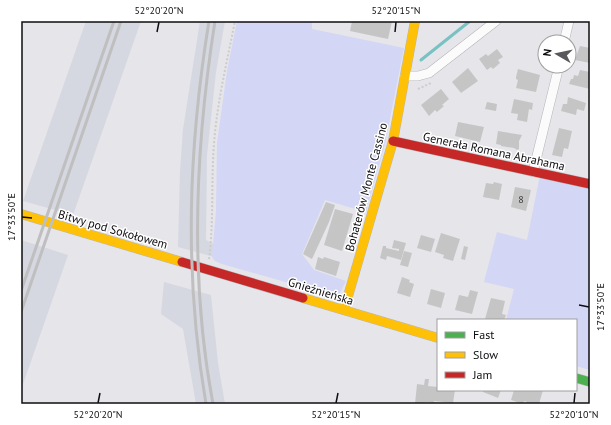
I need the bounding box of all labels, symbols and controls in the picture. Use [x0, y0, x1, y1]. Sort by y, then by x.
text: 52°20'20"N [134, 4, 184, 17]
text: 52°20'15"N [371, 4, 421, 17]
north arrow [537, 34, 577, 74]
text: N [540, 48, 555, 57]
street label: Bohaterów Monte Cassino [342, 121, 390, 253]
street label: Generała Romana Abrahama [422, 129, 566, 173]
text: 17°33'50"E [5, 193, 18, 241]
house number: 8 [518, 193, 524, 206]
street label: Bitwy pod Sokołowem [56, 206, 170, 252]
street label: Gnieźnieńska [286, 274, 356, 308]
text: 17°33'50"E [594, 283, 607, 331]
legend [437, 319, 577, 391]
text: Fast [473, 327, 494, 342]
text: Slow [473, 347, 498, 362]
text: Jam [472, 367, 492, 382]
text: 52°20'20"N [73, 408, 123, 421]
text: 52°20'15"N [311, 408, 361, 421]
text: 52°20'10"N [549, 408, 599, 421]

